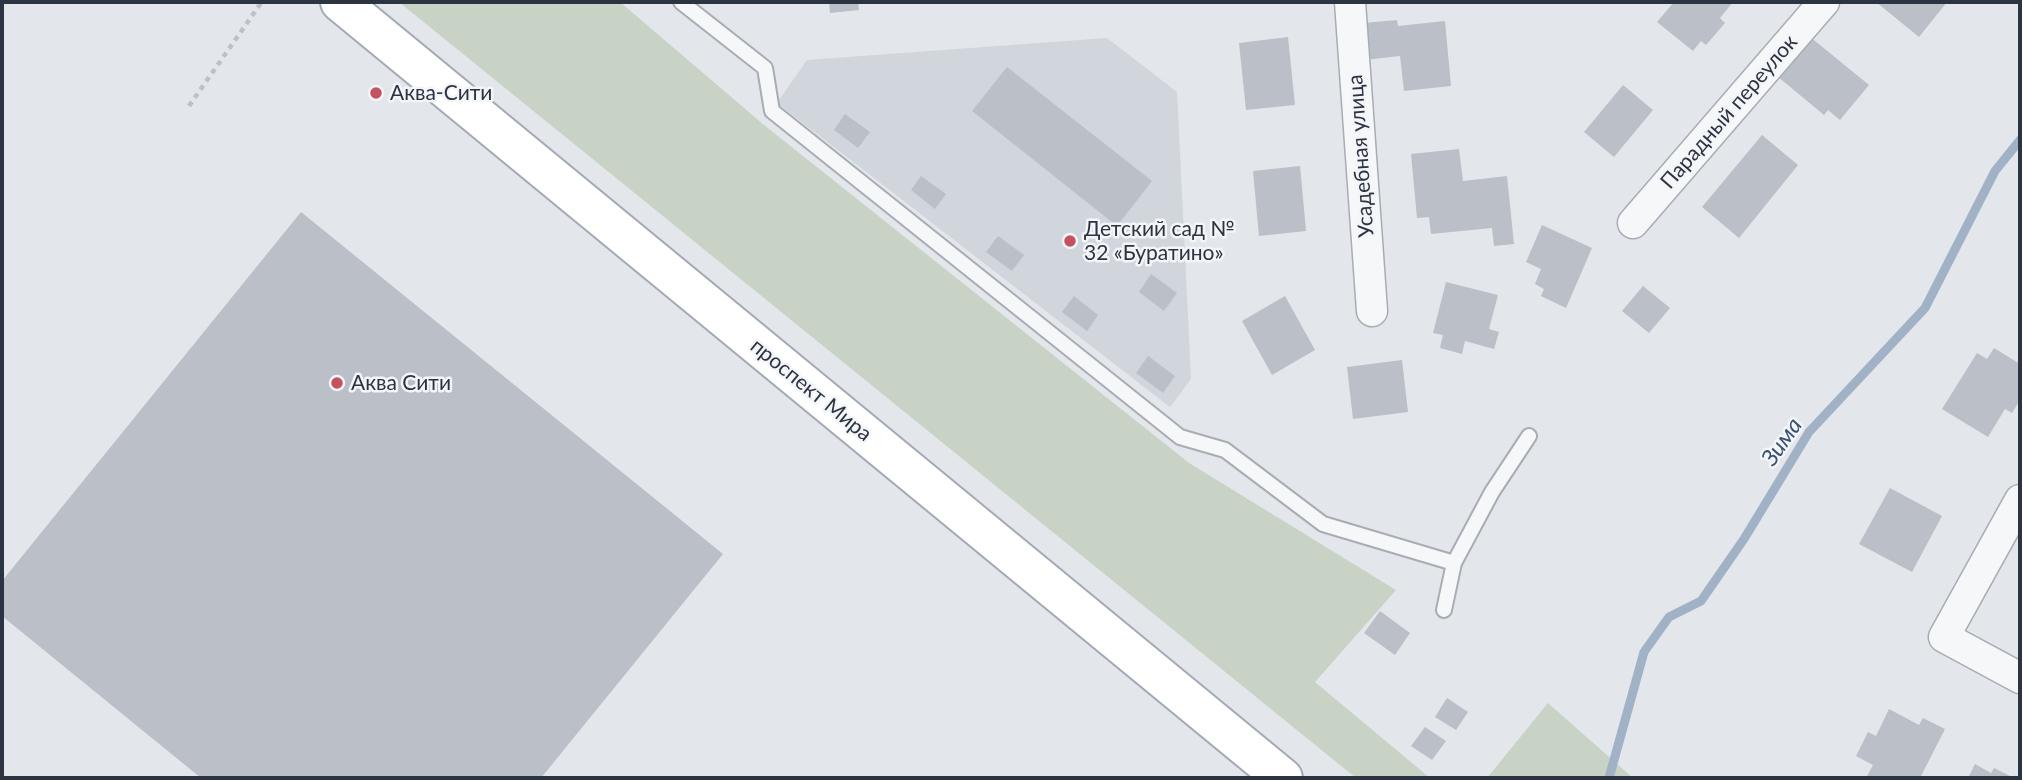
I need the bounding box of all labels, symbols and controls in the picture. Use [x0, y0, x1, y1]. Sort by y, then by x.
street label: Парадный переулок [1655, 30, 1803, 194]
street label: Усадебная улица [1343, 74, 1379, 238]
place label: Аква-Сити [390, 80, 492, 106]
marker: Аква-Сити [368, 85, 384, 101]
place label: Детский сад № 32 «Буратино» [1084, 216, 1235, 266]
marker: Детский сад № 32 «Буратино» [1062, 233, 1078, 249]
street label: проспект Мира [745, 333, 877, 447]
place label: Аква Сити [351, 370, 451, 396]
marker: Аква Сити [329, 375, 345, 391]
water label: Зима [1756, 413, 1808, 471]

